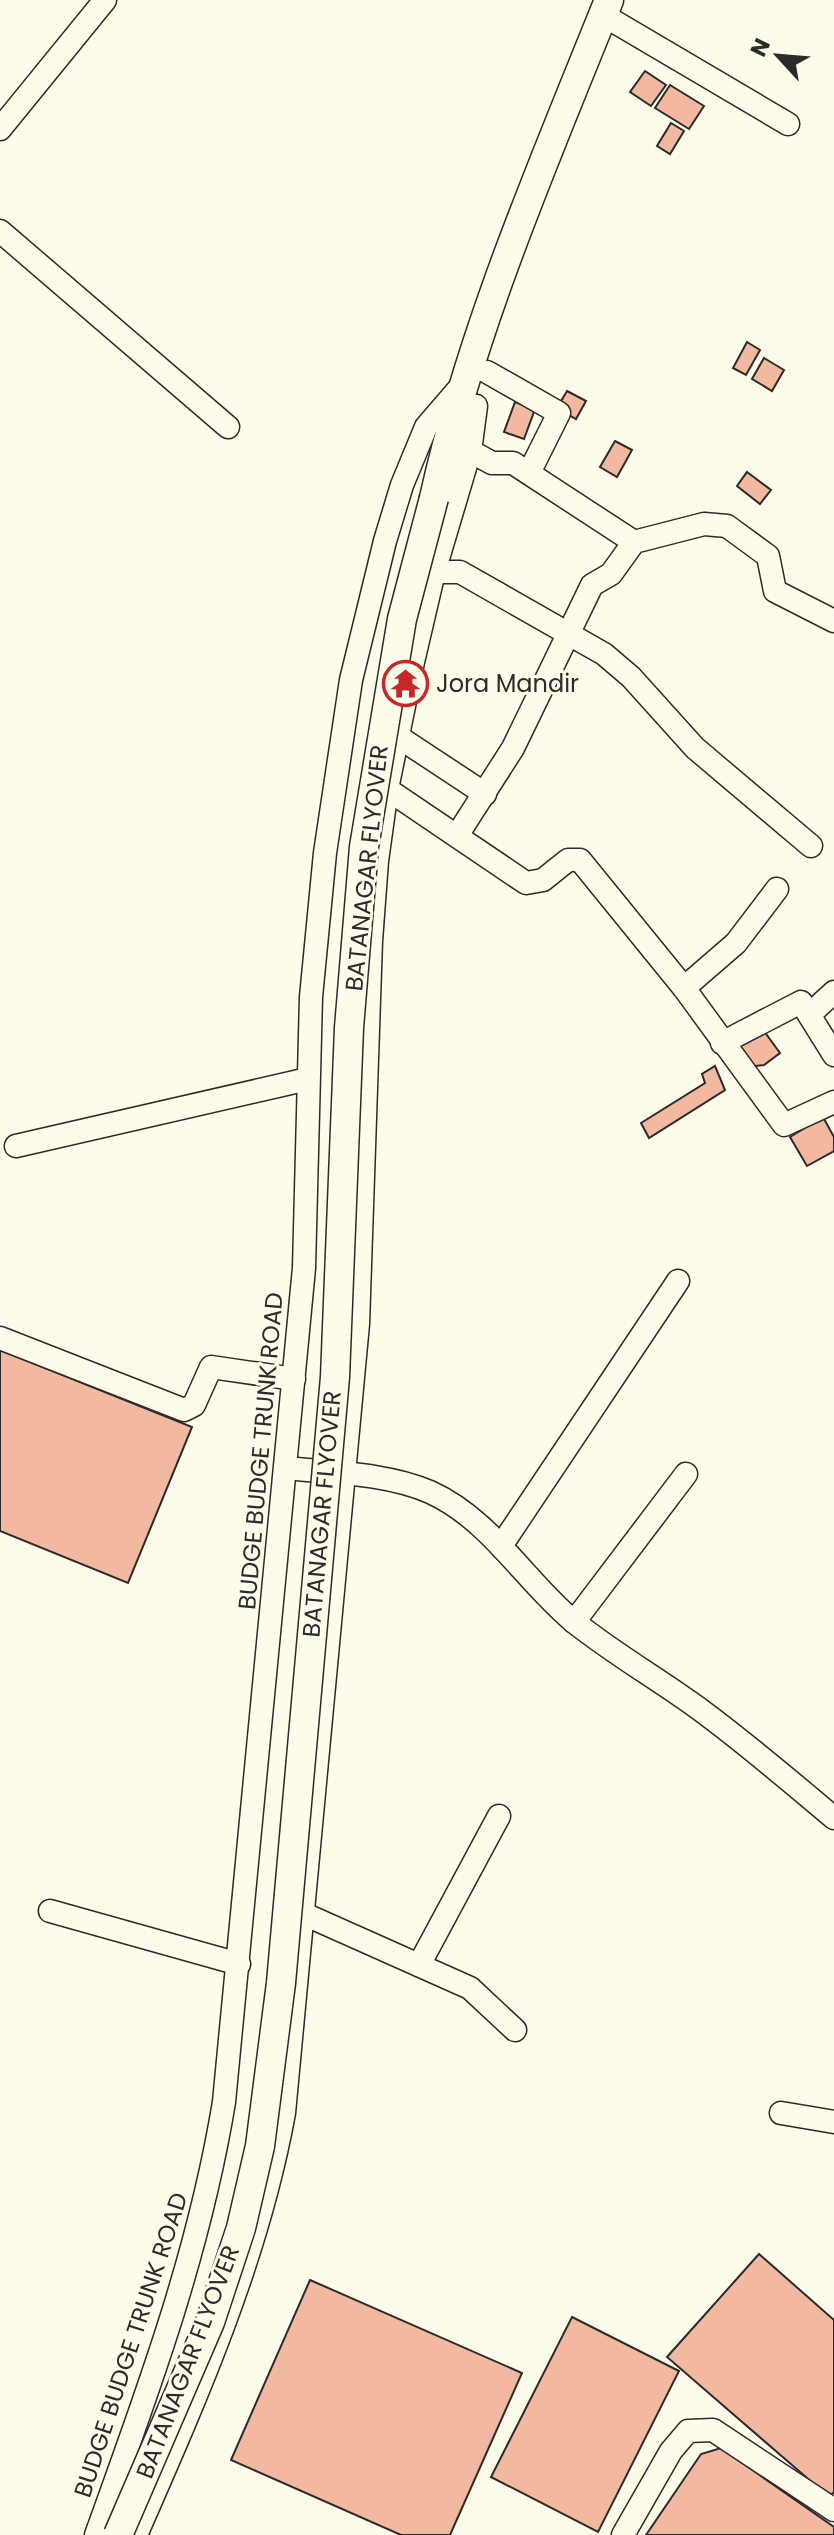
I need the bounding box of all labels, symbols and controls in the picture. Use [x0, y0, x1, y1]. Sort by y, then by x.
north arrow [738, 16, 818, 96]
text: N [743, 33, 778, 62]
temple icon: Jora Mandir [381, 660, 429, 708]
place label: Jora Mandir [436, 667, 579, 700]
street label: BATANAGAR FLYOVER [337, 743, 396, 993]
street label: BUDGE BUDGE TRUNK ROAD [230, 1291, 291, 1611]
street label: BATANAGAR FLYOVER [294, 1389, 349, 1639]
street label: BUDGE BUDGE TRUNK ROAD [66, 2188, 195, 2501]
street label: BATANAGAR FLYOVER [128, 2240, 247, 2483]

